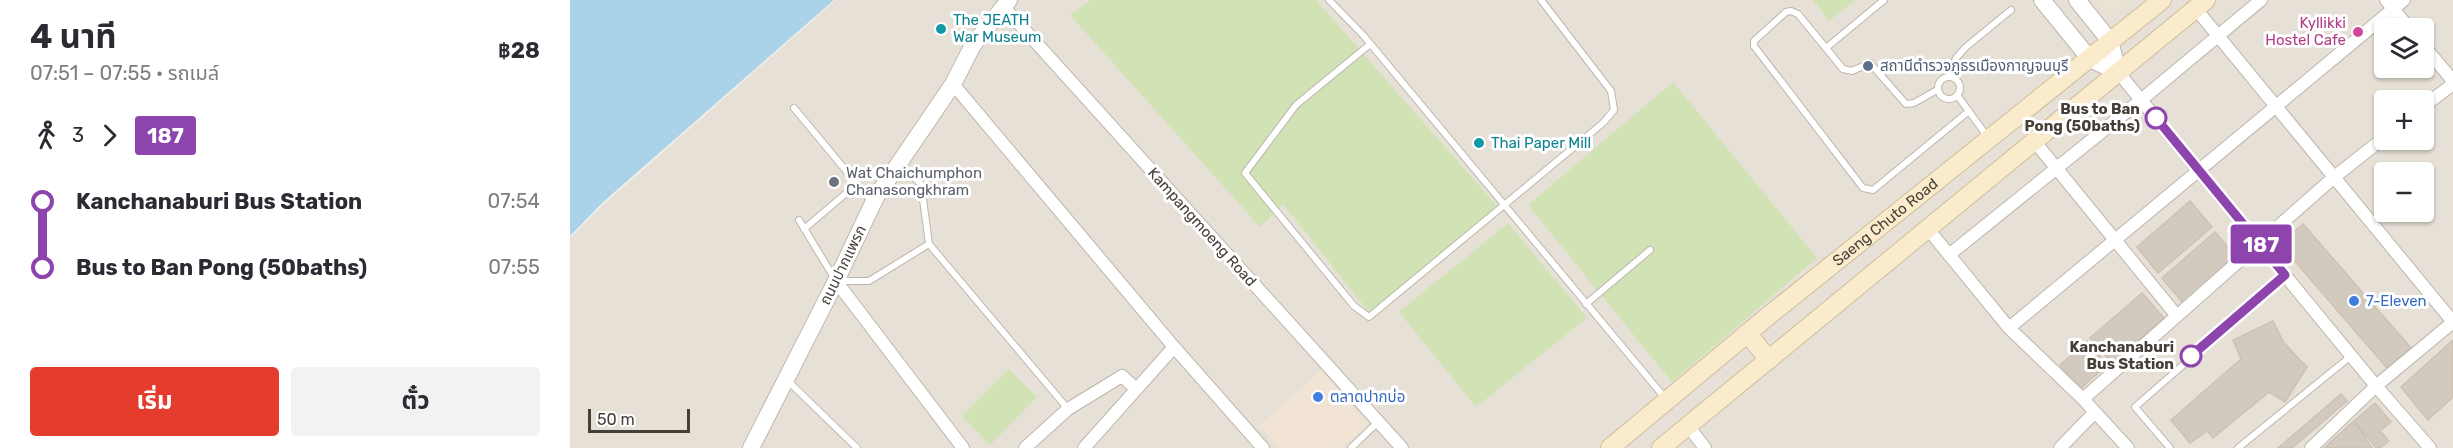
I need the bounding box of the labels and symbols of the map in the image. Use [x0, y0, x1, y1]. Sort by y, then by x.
place label: The JEATH War Museum [953, 11, 1041, 46]
place label: Kyllikki Hostel Cafe [2265, 14, 2346, 49]
marker: The JEATH War Museum [934, 22, 948, 36]
marker: Kyllikki Hostel Cafe [2351, 25, 2365, 39]
place label: สถานีตำรวจภูธรเมืองกาญจนบุรี [1880, 57, 2068, 75]
marker: สถานีตำรวจภูธรเมืองกาญจนบุรี [1861, 59, 1875, 73]
place label: Bus to Ban Pong (50baths) [2024, 100, 2140, 135]
marker: Bus to Ban Pong (50baths) [2145, 107, 2167, 129]
place label: Thai Paper Mill [1491, 134, 1591, 152]
marker: Thai Paper Mill [1472, 136, 1486, 150]
place label: Wat Chaichumphon Chanasongkhram [846, 164, 982, 199]
street label: Kampangmoeng Road [1144, 164, 1260, 290]
marker: Wat Chaichumphon Chanasongkhram [827, 175, 841, 189]
street label: Saeng Chuto Road [1829, 175, 1941, 270]
street label: ถนนปากแพรก [816, 222, 870, 308]
line badge: 187 [2226, 224, 2296, 264]
place label: 7-Eleven [2366, 292, 2427, 310]
marker: 7-Eleven [2347, 294, 2361, 308]
place label: Kanchanaburi Bus Station [2070, 338, 2174, 373]
marker: Kanchanaburi Bus Station [2180, 345, 2202, 367]
place label: ตลาดปากบ่อ [1330, 388, 1405, 406]
marker: ตลาดปากบ่อ [1311, 390, 1325, 404]
scale bar [588, 406, 690, 434]

